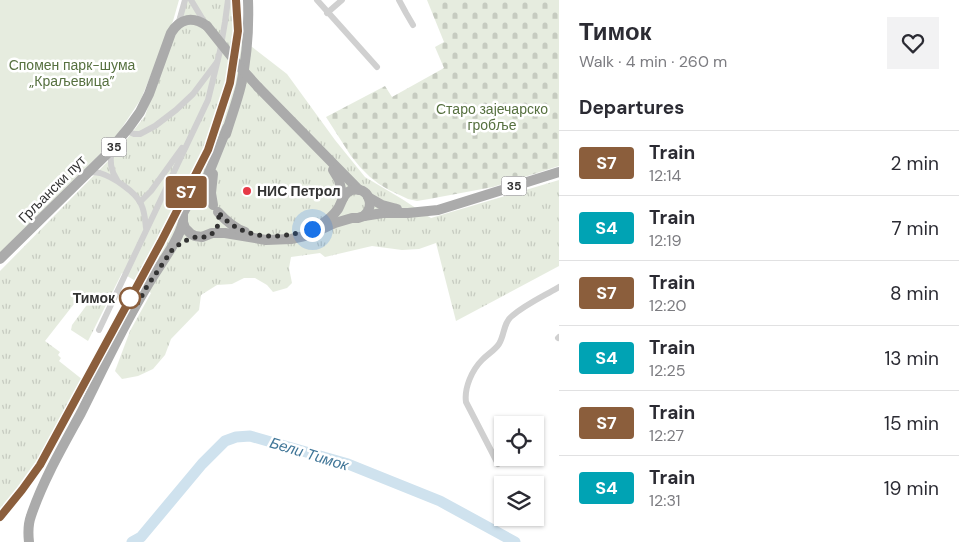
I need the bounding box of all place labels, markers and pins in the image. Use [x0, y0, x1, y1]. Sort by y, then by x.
place label: НИС Петрол [257, 182, 341, 200]
marker: НИС Петрол [241, 185, 253, 197]
marker: Тимок [119, 287, 141, 309]
place label: Тимок [73, 289, 116, 307]

